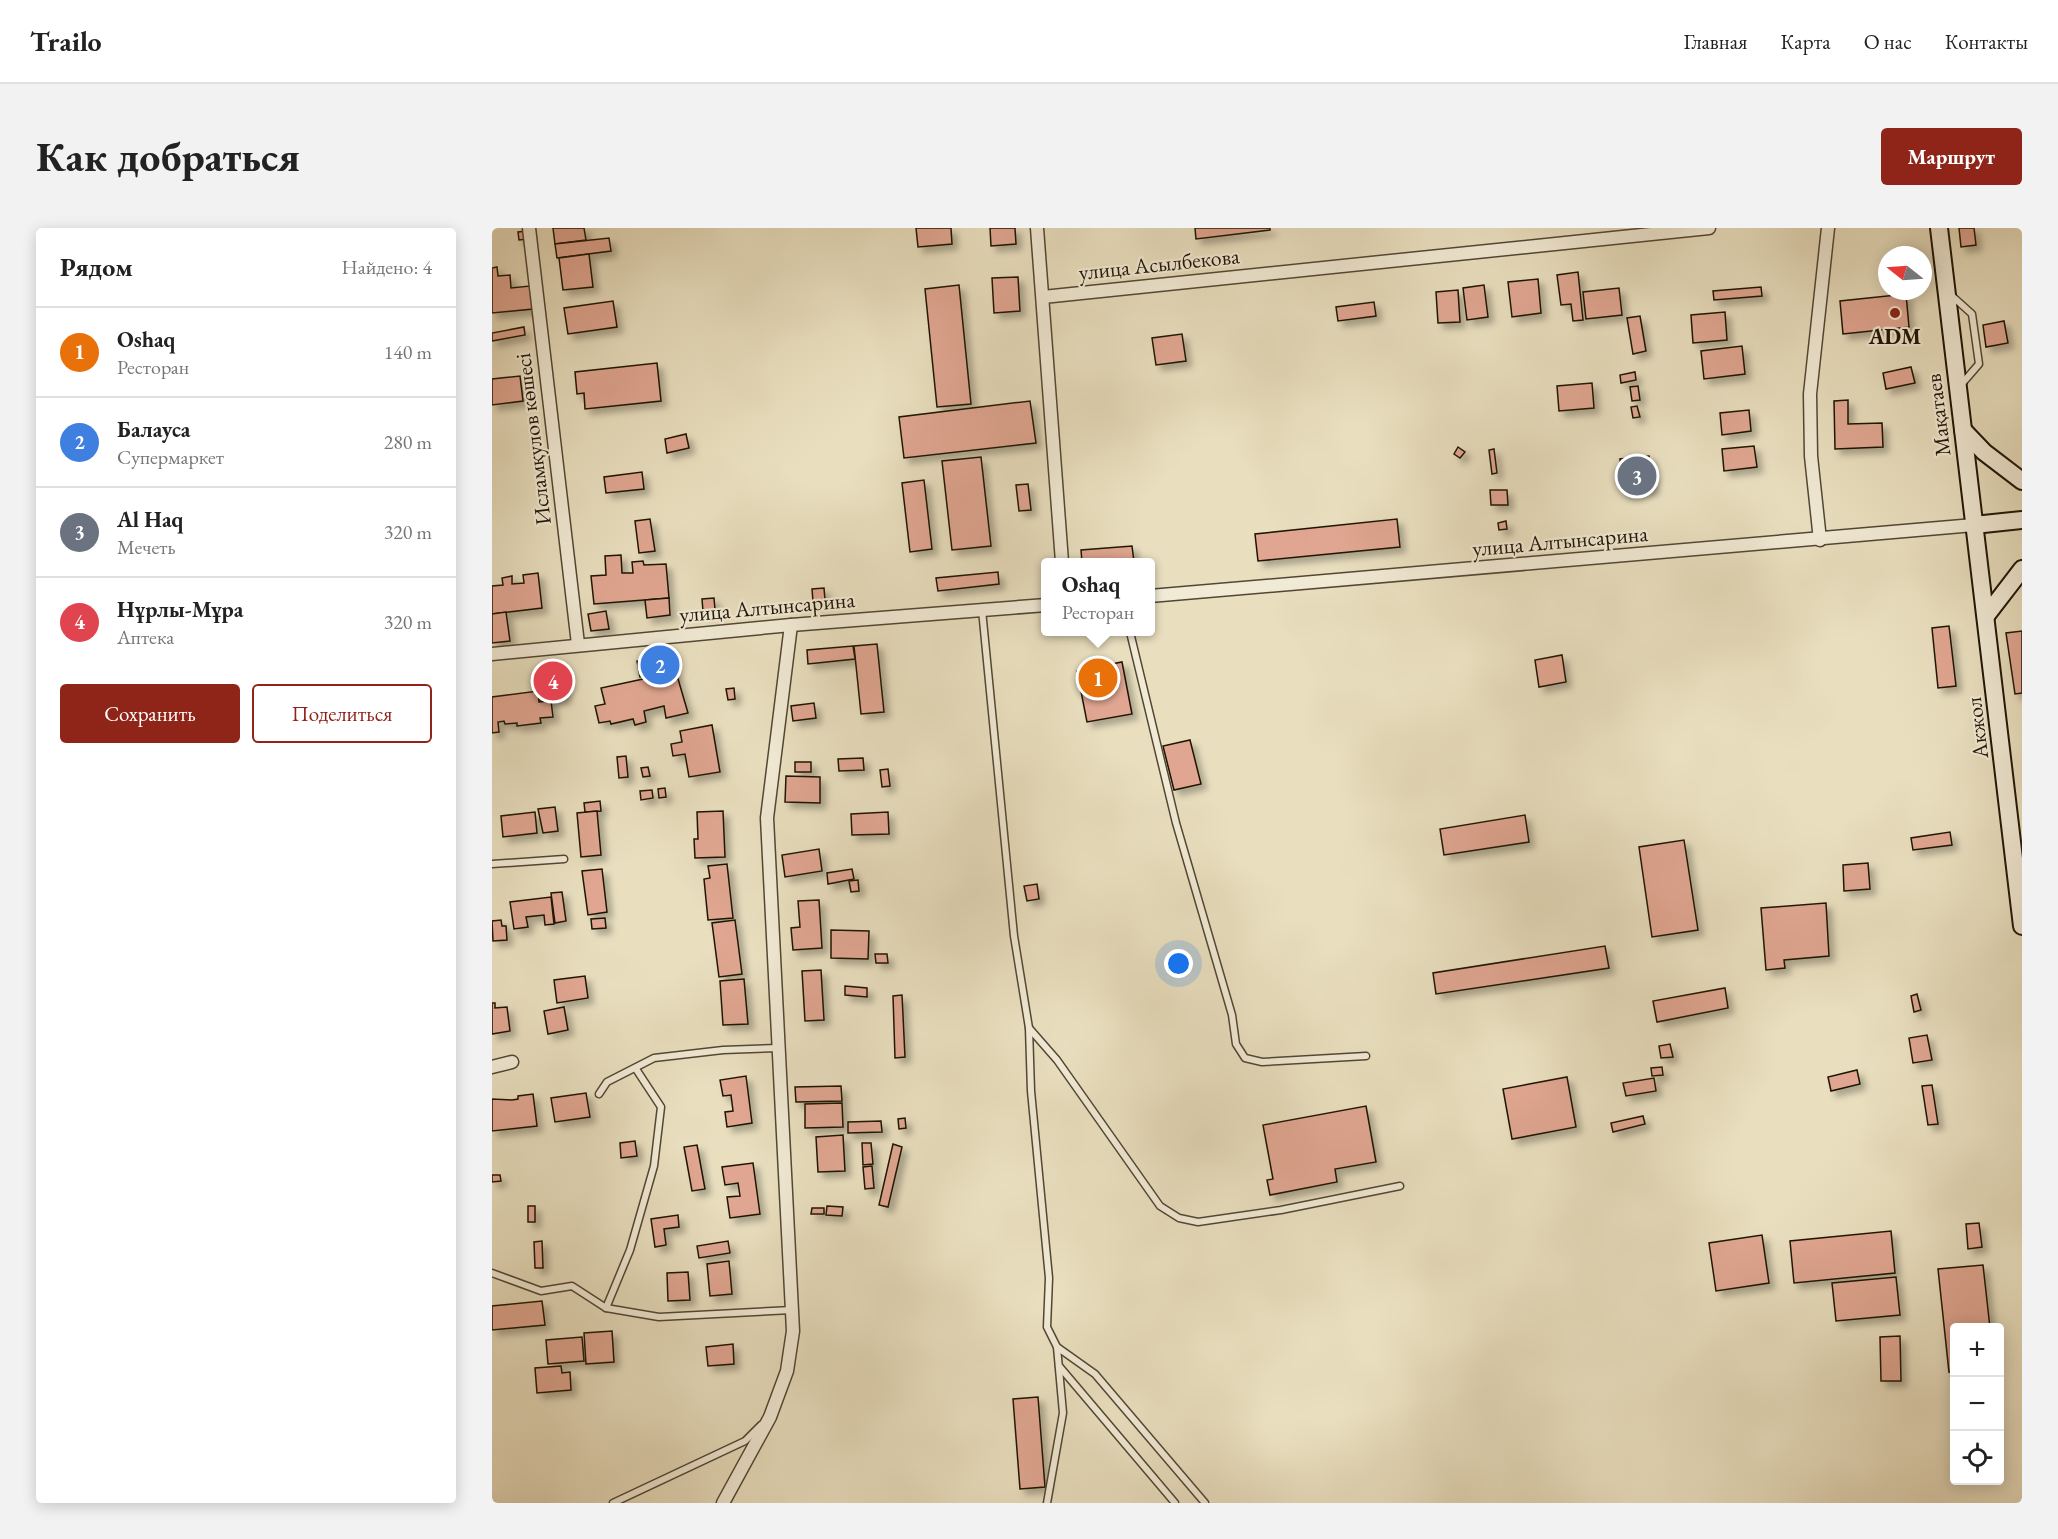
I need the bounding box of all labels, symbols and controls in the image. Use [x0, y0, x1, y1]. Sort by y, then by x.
text: Trailo [30, 23, 102, 59]
text: Главная [1683, 28, 1747, 55]
text: Карта [1780, 28, 1831, 55]
text: О нас [1864, 28, 1912, 55]
text: Контакты [1945, 28, 2028, 55]
button: Маршрут [1881, 128, 2022, 185]
text: Как добраться [36, 129, 300, 184]
street label: улица Асылбекова [1077, 241, 1241, 287]
north arrow [1878, 246, 1932, 300]
text: Рядом [60, 250, 133, 284]
text: Найдено: 4 [341, 254, 432, 280]
marker: ADM [1888, 306, 1902, 320]
place label: ADM [1868, 322, 1921, 351]
text: Oshaq [117, 325, 175, 354]
text: 1 [74, 339, 85, 365]
text: 140 m [384, 339, 432, 365]
street label: Исламқулов көшесі [508, 351, 558, 527]
text: Ресторан [117, 354, 189, 380]
street label: Мақатаев [1919, 372, 1957, 458]
text: Балауса [117, 415, 190, 444]
text: 2 [74, 429, 85, 455]
text: 280 m [384, 429, 432, 455]
text: Супермаркет [117, 444, 224, 470]
pin: 3 [1618, 454, 1656, 498]
text: Al Haq [117, 505, 183, 534]
text: 3 [74, 519, 85, 545]
text: 320 m [384, 519, 432, 545]
street label: улица Алтынсарина [1471, 519, 1649, 563]
text: Мечеть [117, 534, 175, 560]
popup [1041, 558, 1155, 636]
text: Oshaq [1062, 570, 1120, 599]
street label: улица Алтынсарина [678, 585, 856, 629]
text: Нұрлы-Мұра [117, 595, 243, 624]
text: Ресторан [1062, 599, 1134, 625]
text: 4 [74, 609, 85, 635]
text: 320 m [384, 609, 432, 635]
text: Аптека [117, 624, 174, 650]
pin: 2 [640, 642, 680, 688]
pin: 1 [1078, 656, 1118, 700]
pin: 4 [534, 658, 572, 704]
button: Сохранить [60, 684, 240, 743]
button: Поделиться [252, 684, 432, 743]
street label: Акжол [1959, 695, 1995, 761]
your location [1164, 949, 1193, 978]
map controls [1950, 1323, 2004, 1485]
button: + [1950, 1323, 2004, 1377]
button: − [1950, 1377, 2004, 1431]
button: locate [1950, 1431, 2004, 1485]

